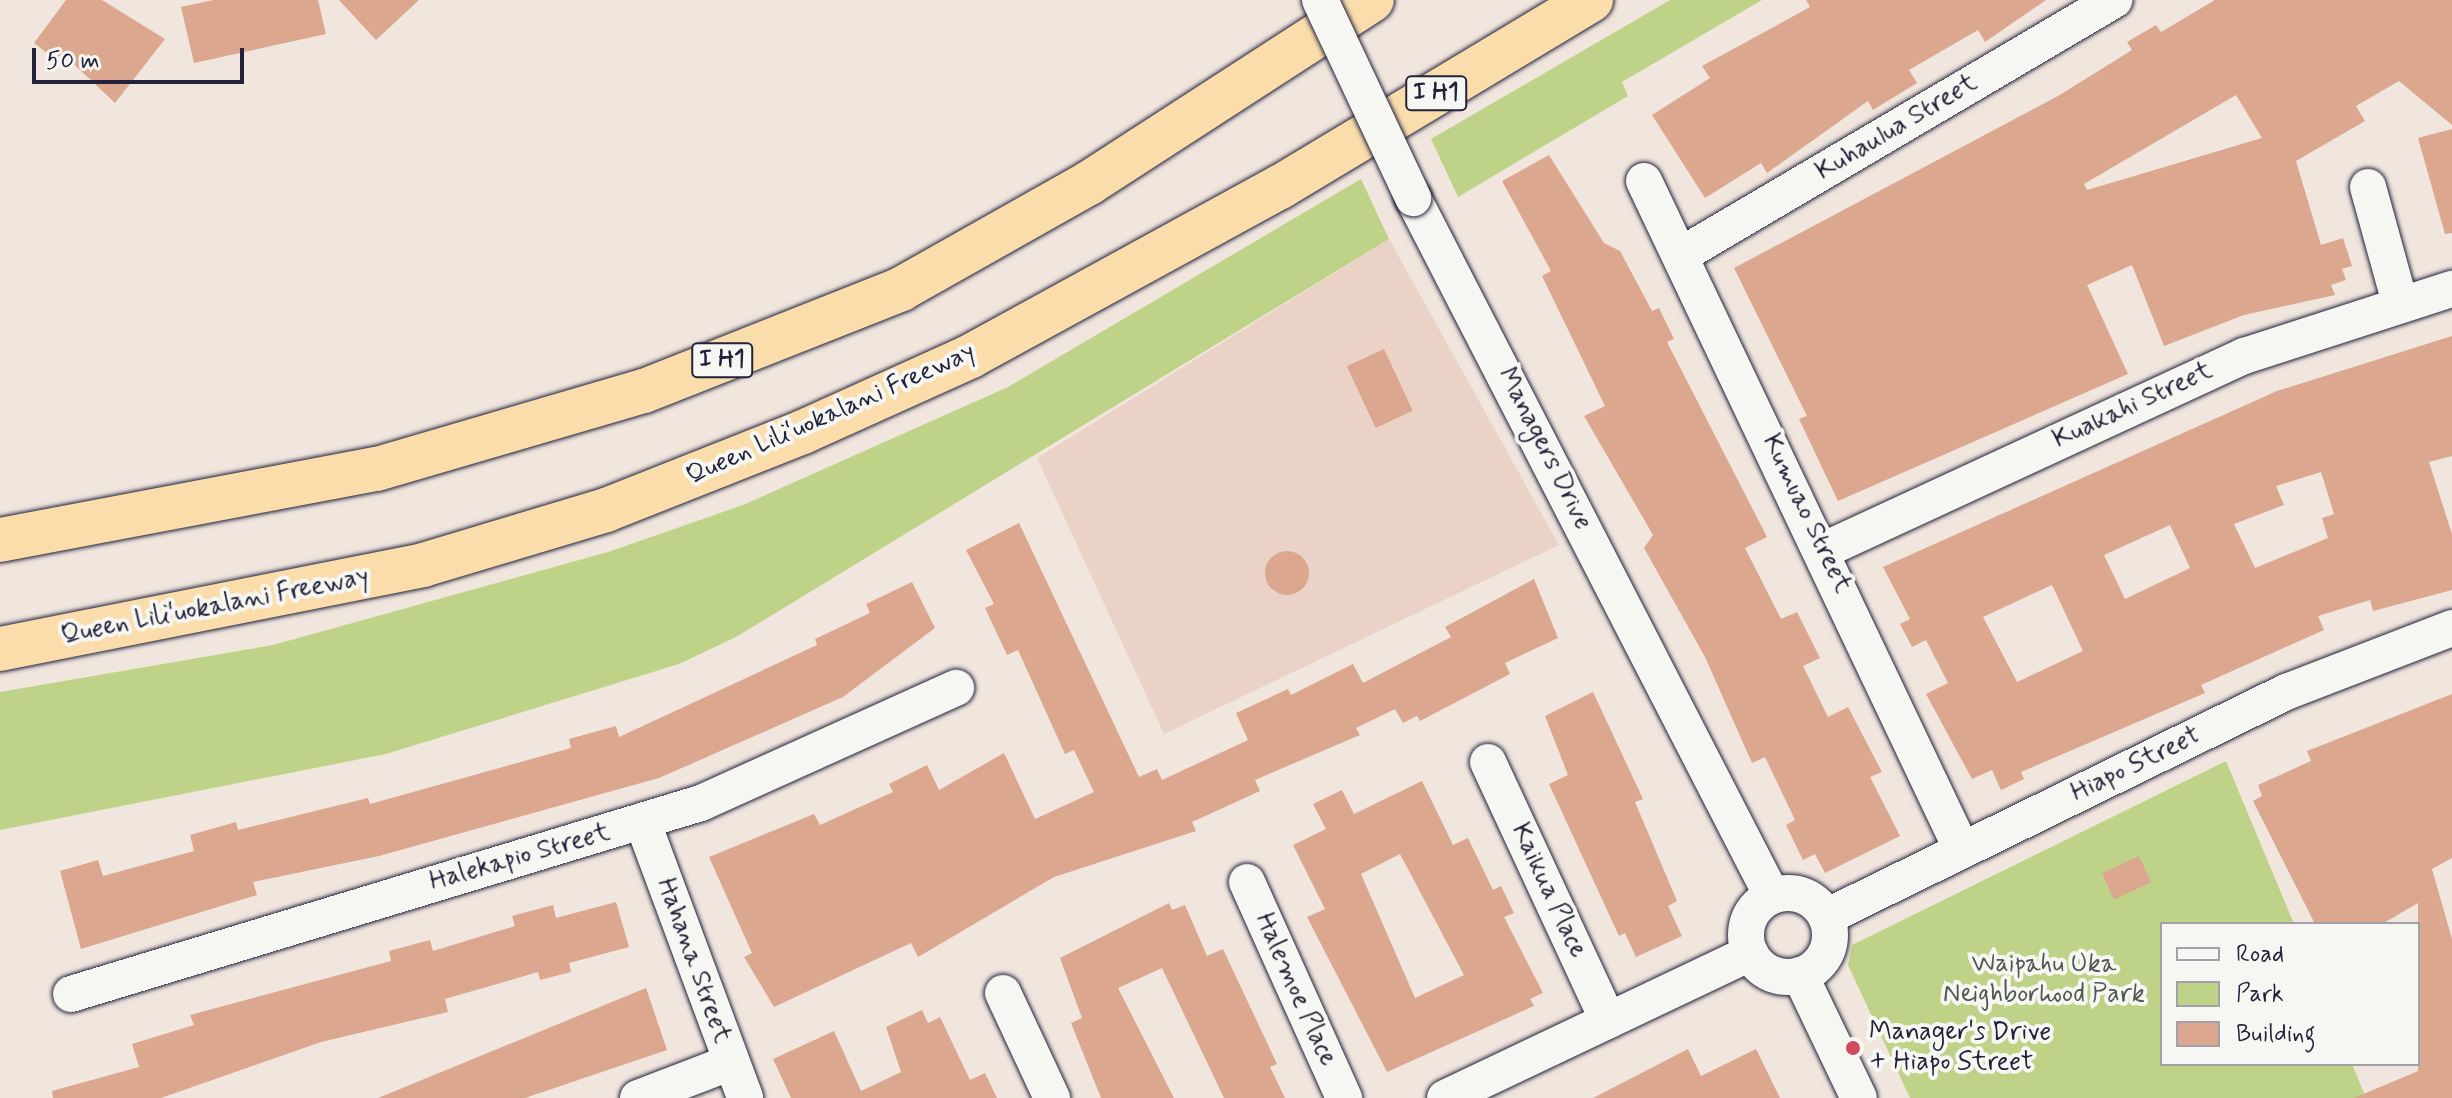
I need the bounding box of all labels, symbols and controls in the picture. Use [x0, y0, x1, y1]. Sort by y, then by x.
scale bar [36, 32, 248, 82]
text: 50 m [46, 46, 100, 77]
street label: Kuhaulua Street [1811, 68, 1983, 188]
road number: I H1 [1404, 73, 1468, 113]
street label: Queen Liliʻuokalani Freeway [680, 336, 982, 494]
road number: I H1 [690, 340, 754, 380]
street label: Kuakahi Street [2048, 355, 2218, 457]
street label: Managers Drive [1490, 364, 1598, 534]
street label: Kumuao Street [1754, 430, 1858, 598]
street label: Queen Liliʻuokalani Freeway [56, 561, 374, 653]
street label: Hiapo Street [2067, 721, 2205, 809]
street label: Halekapio Street [426, 817, 614, 899]
street label: Kaikua Place [1503, 819, 1593, 963]
street label: Hahana Street [649, 874, 737, 1048]
street label: Halemoe Place [1247, 909, 1343, 1071]
legend [2160, 922, 2420, 1066]
text: Road [2236, 939, 2284, 970]
park label: Waipahu Uka Neighborhood Park [1944, 949, 2144, 1010]
text: Park [2236, 979, 2284, 1010]
place label: Manager's Drive + Hiapo Street [1869, 1017, 2050, 1078]
text: Building [2236, 1019, 2316, 1050]
marker: Manager's Drive + Hiapo Street [1844, 1039, 1862, 1057]

